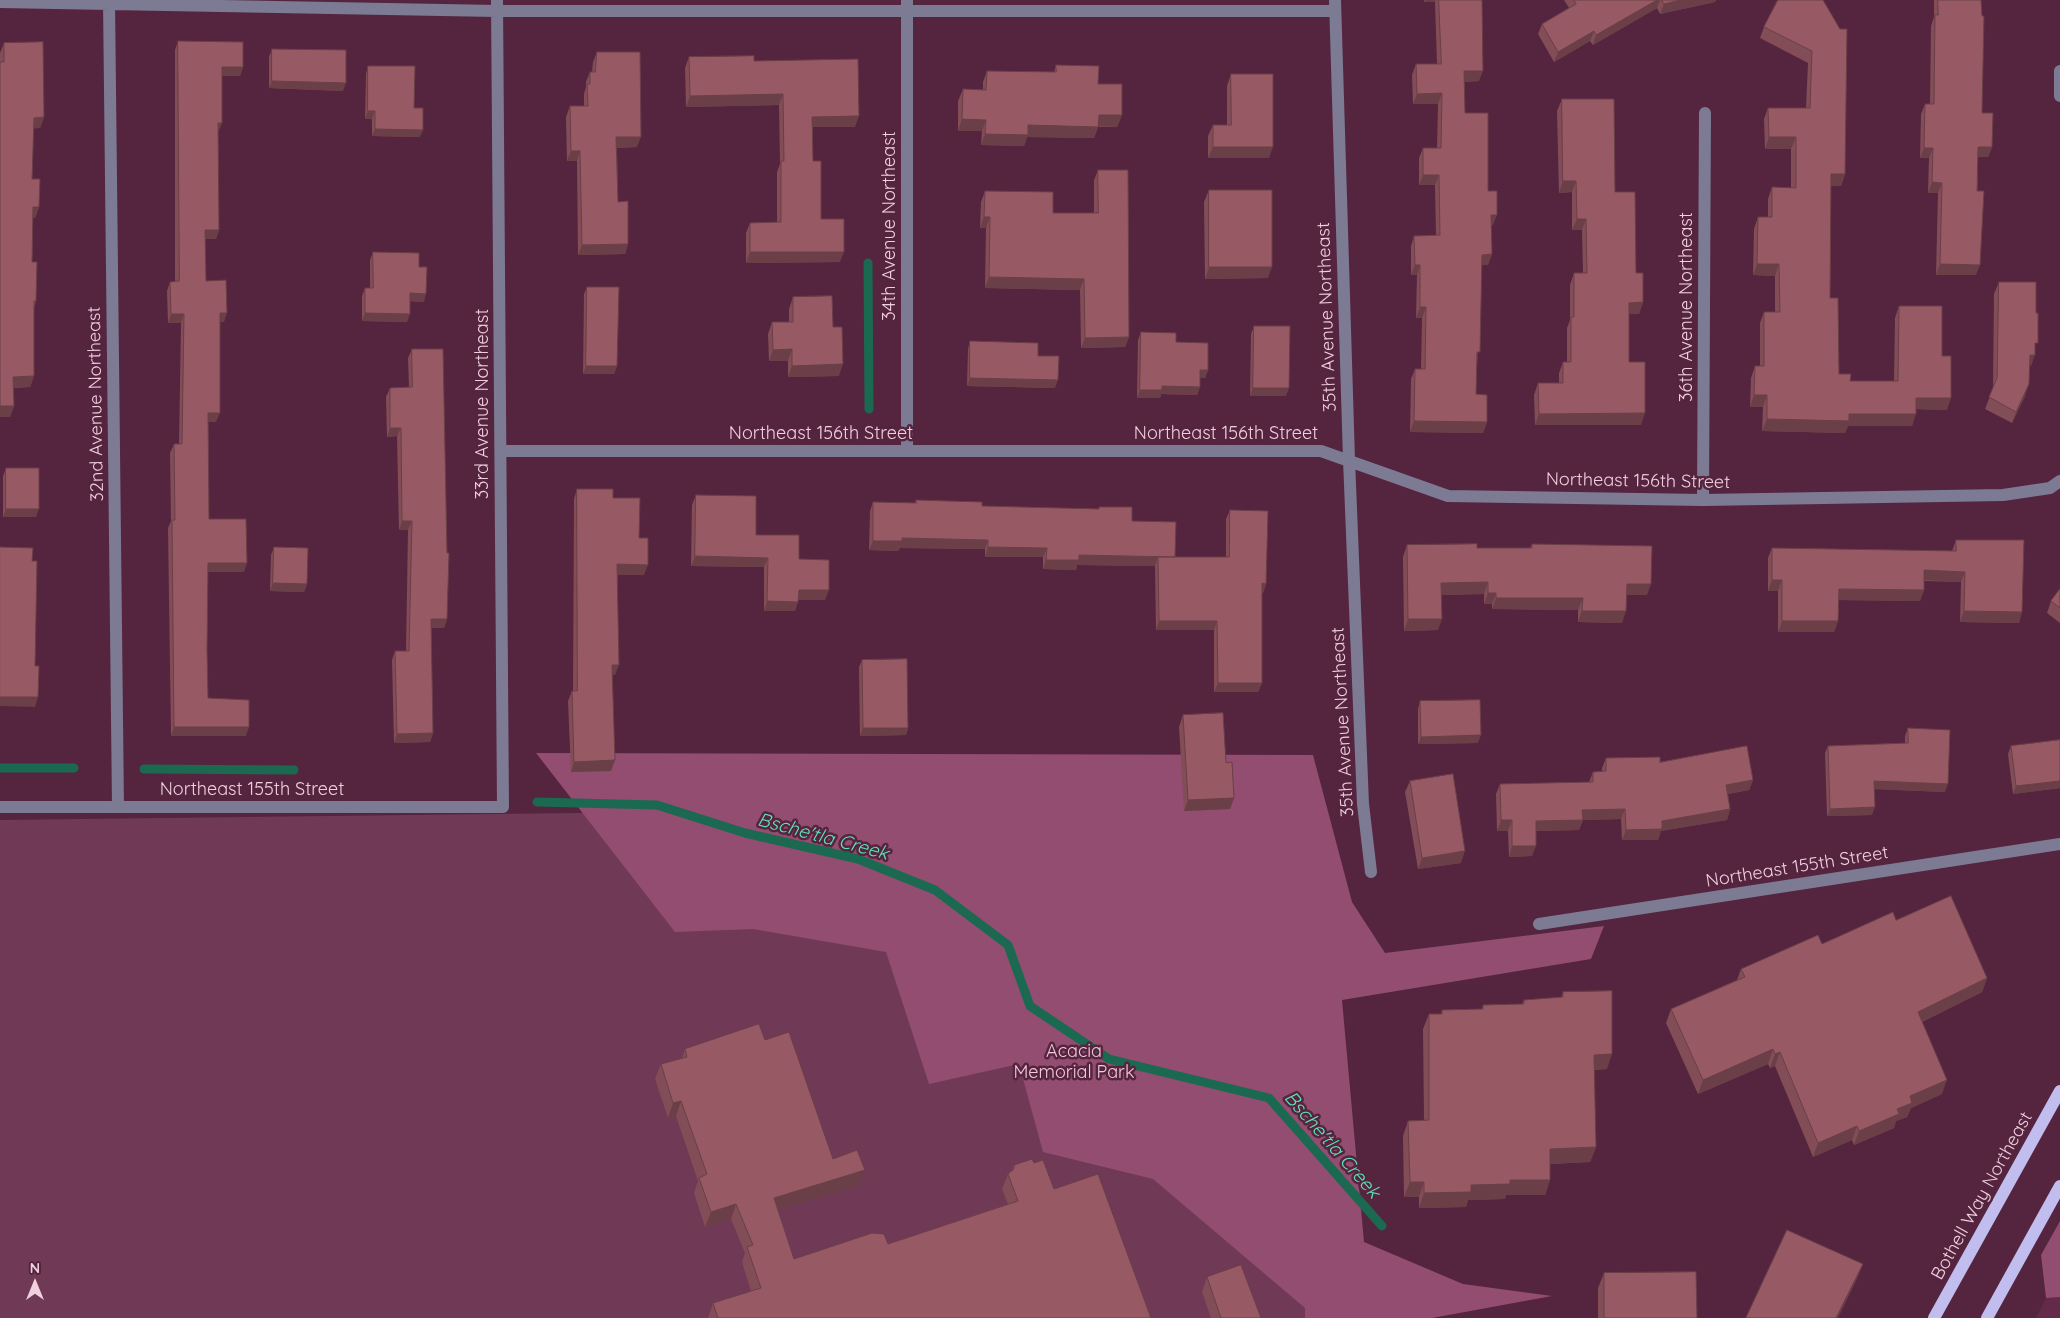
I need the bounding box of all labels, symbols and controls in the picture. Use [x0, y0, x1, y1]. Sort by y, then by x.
street label: 34th Avenue Northeast [879, 131, 901, 321]
street label: 36th Avenue Northeast [1676, 212, 1698, 402]
street label: 35th Avenue Northeast [1313, 222, 1341, 412]
street label: 32nd Avenue Northeast [83, 306, 109, 502]
street label: 33rd Avenue Northeast [472, 309, 494, 499]
street label: Northeast 156th Street [729, 423, 913, 445]
street label: Northeast 156th Street [1134, 423, 1318, 445]
street label: Northeast 156th Street [1546, 469, 1730, 493]
street label: 35th Avenue Northeast [1327, 627, 1359, 817]
street label: Northeast 155th Street [160, 779, 344, 801]
water label: Bsche'tla Creek [755, 809, 891, 865]
street label: Northeast 155th Street [1704, 842, 1890, 892]
park label: Acacia Memorial Park [1013, 1041, 1135, 1084]
water label: Bsche'tla Creek [1279, 1087, 1385, 1203]
street label: Bothell Way Northeast [1927, 1108, 2037, 1284]
north arrow [10, 1258, 60, 1308]
text: N [30, 1259, 40, 1277]

